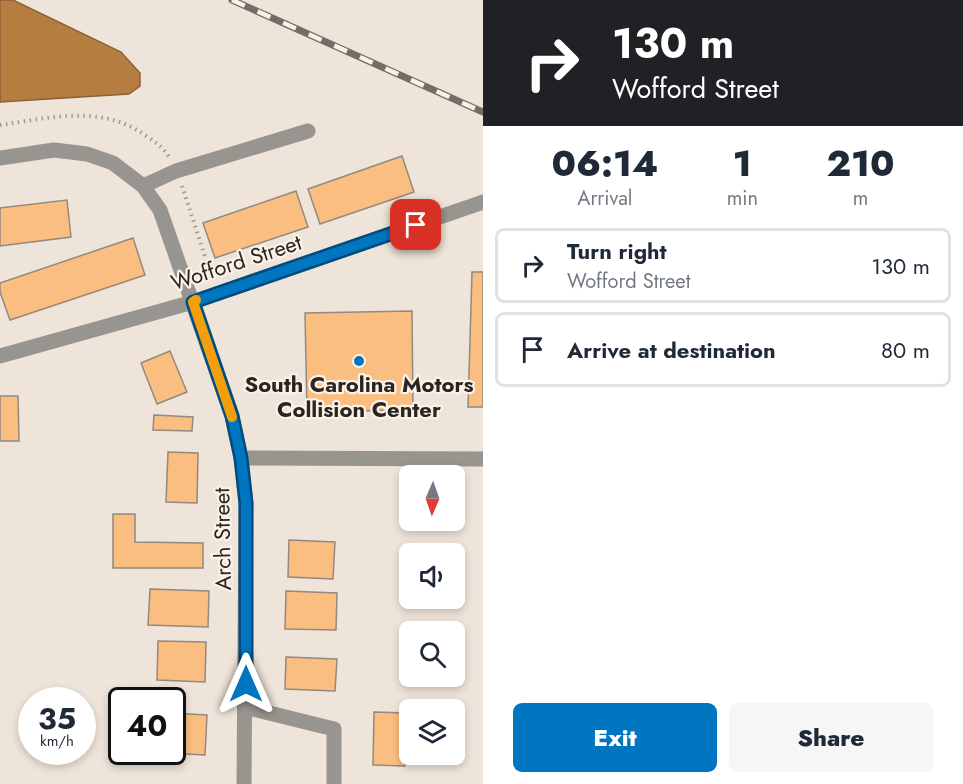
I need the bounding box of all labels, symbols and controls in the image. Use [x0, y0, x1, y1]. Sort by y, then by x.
text: 130 m [612, 13, 734, 74]
icon: right [513, 24, 591, 102]
text: Wofford Street [612, 69, 779, 108]
text: 06:14 [551, 137, 658, 189]
text: 1 [733, 137, 752, 189]
text: 210 [826, 137, 895, 189]
text: Arrival [577, 184, 632, 213]
text: min [727, 184, 758, 213]
text: m [853, 184, 868, 213]
pin [390, 199, 441, 250]
icon: arrive [399, 208, 432, 241]
street label: Wofford Street [166, 226, 306, 298]
text: Turn right [567, 235, 667, 267]
icon: right [516, 249, 549, 282]
text: 130 m [871, 250, 930, 282]
text: Wofford Street [567, 267, 690, 296]
icon: arrive [516, 333, 549, 366]
text: Arrive at destination [567, 334, 776, 366]
text: 80 m [881, 334, 930, 366]
marker: South Carolina Motors Collision Center [352, 354, 366, 368]
place label: South Carolina Motors Collision Center [244, 368, 474, 425]
north arrow [399, 465, 465, 531]
map controls [399, 465, 465, 765]
street label: Arch Street [205, 487, 239, 591]
button: sound [399, 543, 465, 609]
button: search [399, 621, 465, 687]
position arrow [214, 652, 278, 716]
speed limit sign: 40 [108, 687, 186, 765]
text: 35 [38, 697, 76, 740]
button: layers [399, 699, 465, 765]
button: Exit [513, 703, 717, 772]
button: Share [729, 703, 933, 772]
text: km/h [40, 730, 74, 752]

